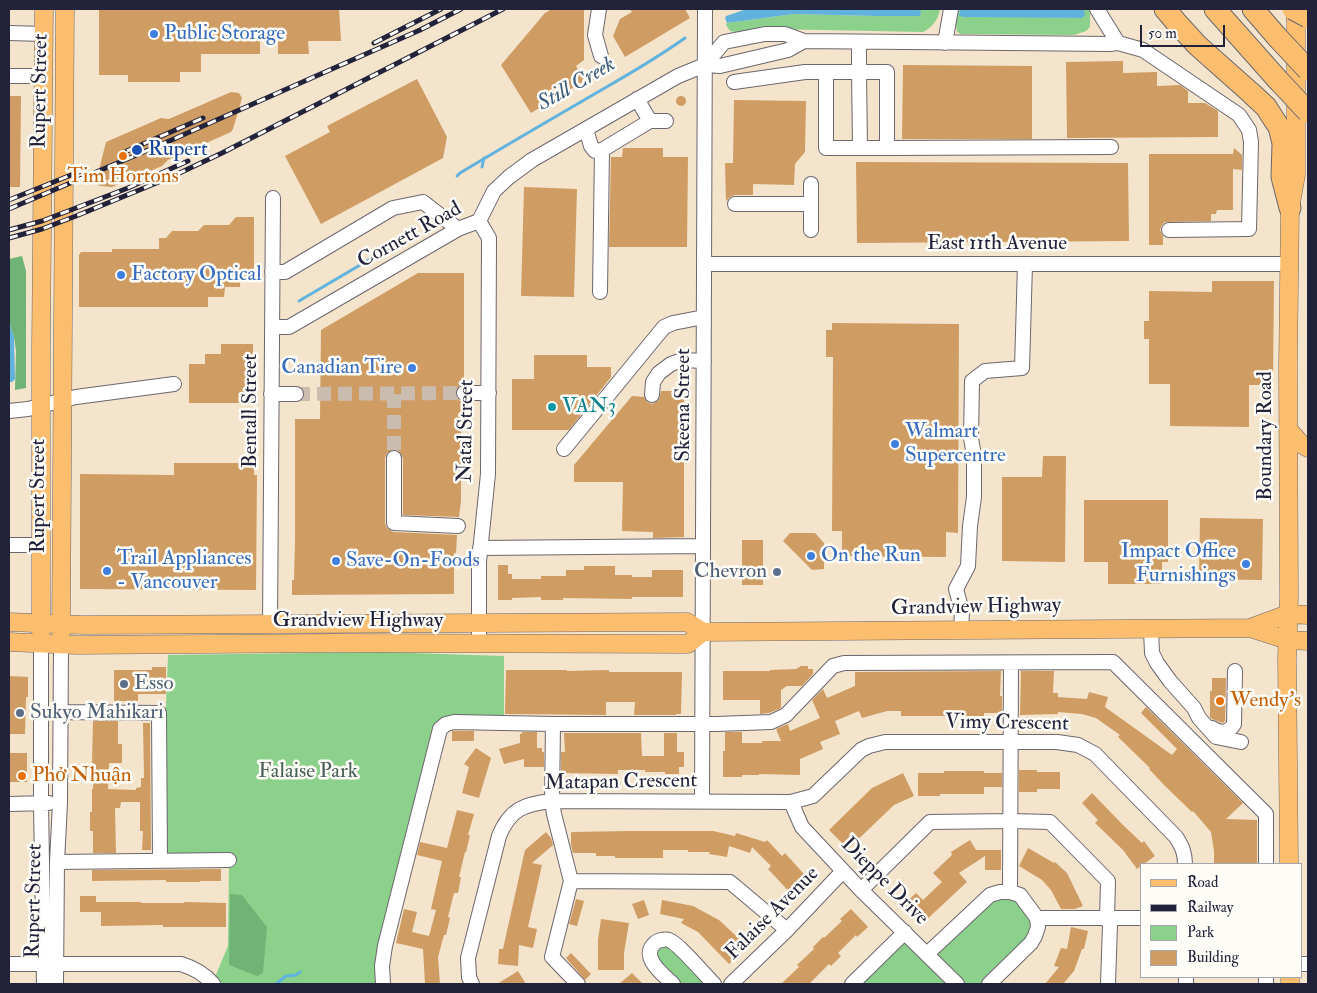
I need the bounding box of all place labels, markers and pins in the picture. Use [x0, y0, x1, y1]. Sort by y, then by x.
place label: Public Storage [164, 21, 285, 47]
marker: Public Storage [148, 28, 160, 40]
place label: Rupert [148, 137, 208, 163]
marker: Rupert [130, 143, 144, 157]
marker: Tim Hortons [117, 150, 129, 162]
place label: Tim Hortons [67, 164, 179, 190]
place label: Factory Optical [131, 262, 262, 288]
marker: Factory Optical [115, 269, 127, 281]
place label: Canadian Tire [281, 355, 402, 381]
marker: Canadian Tire [406, 362, 418, 374]
place label: VAN3 [562, 394, 616, 420]
marker: VAN3 [546, 401, 558, 413]
place label: Walmart Supercentre [905, 419, 1006, 469]
marker: Walmart Supercentre [889, 438, 901, 450]
place label: Impact Office Furnishings [1121, 539, 1236, 589]
place label: On the Run [821, 543, 921, 569]
place label: Trail Appliances - Vancouver [117, 546, 251, 596]
place label: Save-On-Foods [346, 548, 480, 574]
marker: On the Run [805, 550, 817, 562]
marker: Save-On-Foods [330, 555, 342, 567]
marker: Impact Office Furnishings [1240, 558, 1252, 570]
place label: Chevron [694, 559, 767, 585]
marker: Trail Appliances - Vancouver [101, 565, 113, 577]
marker: Chevron [771, 566, 783, 578]
place label: Esso [134, 671, 174, 697]
marker: Esso [118, 678, 130, 690]
place label: Wendy's [1230, 688, 1301, 714]
marker: Wendy's [1214, 695, 1226, 707]
place label: Sukyo Mahikari [30, 700, 163, 726]
marker: Sukyo Mahikari [14, 707, 26, 719]
place label: Phở Nhuận [32, 763, 132, 789]
marker: Phở Nhuận [16, 770, 28, 782]

